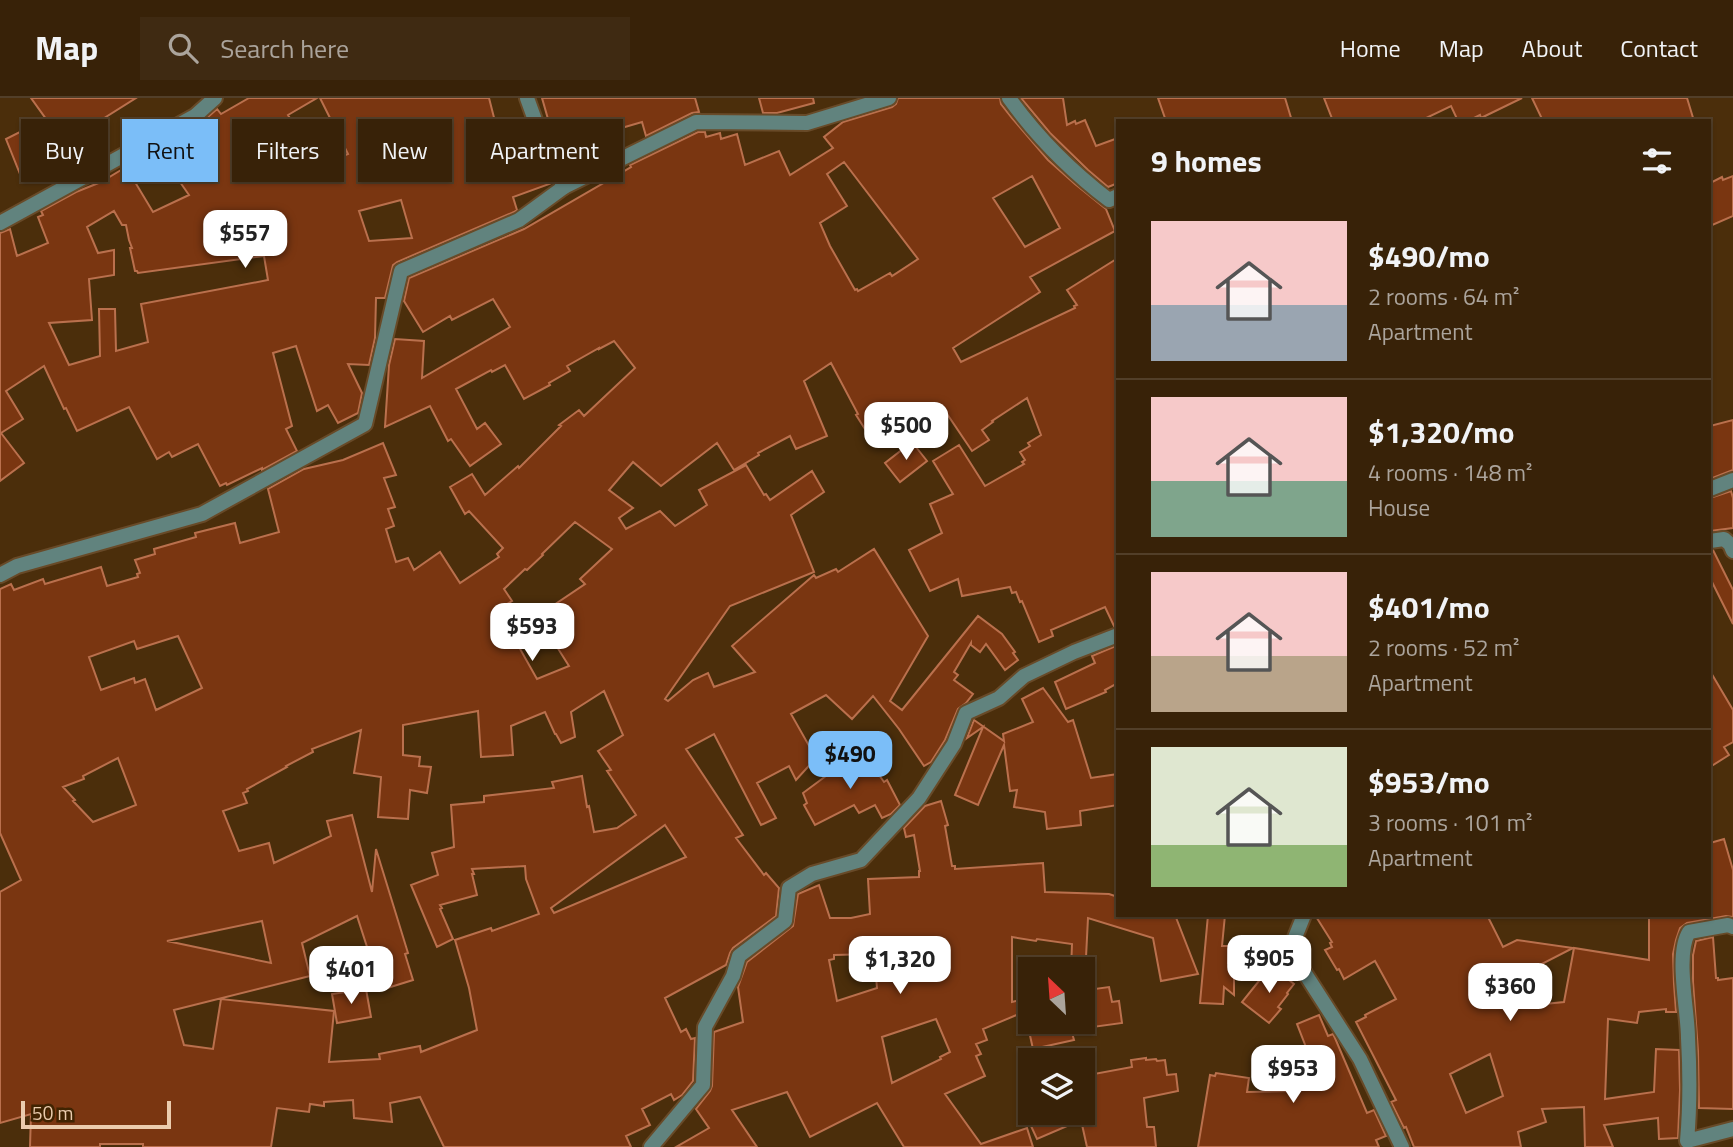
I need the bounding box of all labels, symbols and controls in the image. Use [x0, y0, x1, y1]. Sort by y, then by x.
search box [140, 17, 630, 80]
text: Map [35, 23, 98, 73]
icon: search [164, 29, 202, 67]
text: Search here [220, 29, 349, 68]
text: Home [1340, 30, 1401, 66]
text: Map [1439, 30, 1484, 66]
text: About [1522, 30, 1582, 66]
text: Contact [1620, 30, 1698, 66]
chip: Buy [21, 119, 108, 182]
chip: Rent [122, 119, 218, 182]
chip: Filters [232, 119, 344, 182]
chip: New [358, 119, 452, 182]
chip: Apartment [466, 119, 623, 182]
text: 9 homes [1151, 138, 1262, 184]
icon: filters [1638, 142, 1676, 180]
pin: $557 [204, 211, 286, 270]
text: $557 [219, 215, 271, 250]
text: $490/mo [1368, 233, 1490, 279]
icon: home [1207, 249, 1291, 333]
text: 2 rooms · 64 m² [1368, 279, 1519, 314]
text: Apartment [1368, 314, 1473, 349]
pin: $500 [865, 402, 947, 462]
text: $500 [880, 407, 932, 442]
text: $1,320/mo [1368, 409, 1514, 455]
icon: home [1207, 425, 1291, 509]
text: 4 rooms · 148 m² [1368, 455, 1532, 490]
text: House [1368, 490, 1430, 525]
text: $401/mo [1368, 584, 1490, 630]
icon: home [1207, 600, 1291, 684]
pin: $593 [491, 603, 573, 663]
text: $593 [506, 608, 558, 643]
text: 2 rooms · 52 m² [1368, 630, 1519, 665]
text: Apartment [1368, 665, 1473, 700]
pin: $490 [809, 732, 891, 791]
text: $490 [824, 736, 876, 771]
text: $953/mo [1368, 759, 1490, 805]
icon: home [1207, 775, 1291, 859]
text: 3 rooms · 101 m² [1368, 805, 1532, 840]
text: Apartment [1368, 840, 1473, 875]
pin: $1,320 [843, 936, 957, 996]
pin: $905 [1228, 936, 1310, 995]
text: $905 [1243, 940, 1295, 975]
text: $1,320 [865, 941, 935, 976]
pin: $401 [310, 946, 392, 1006]
text: $401 [325, 951, 377, 986]
north arrow [1018, 957, 1096, 1034]
map controls [1018, 957, 1095, 1125]
pin: $360 [1469, 964, 1551, 1023]
text: $360 [1484, 968, 1536, 1003]
pin: $953 [1252, 1046, 1334, 1105]
button: layers [1018, 1048, 1095, 1125]
text: $953 [1267, 1050, 1319, 1085]
scale bar [21, 1098, 172, 1130]
text: 50 m [32, 1098, 73, 1127]

